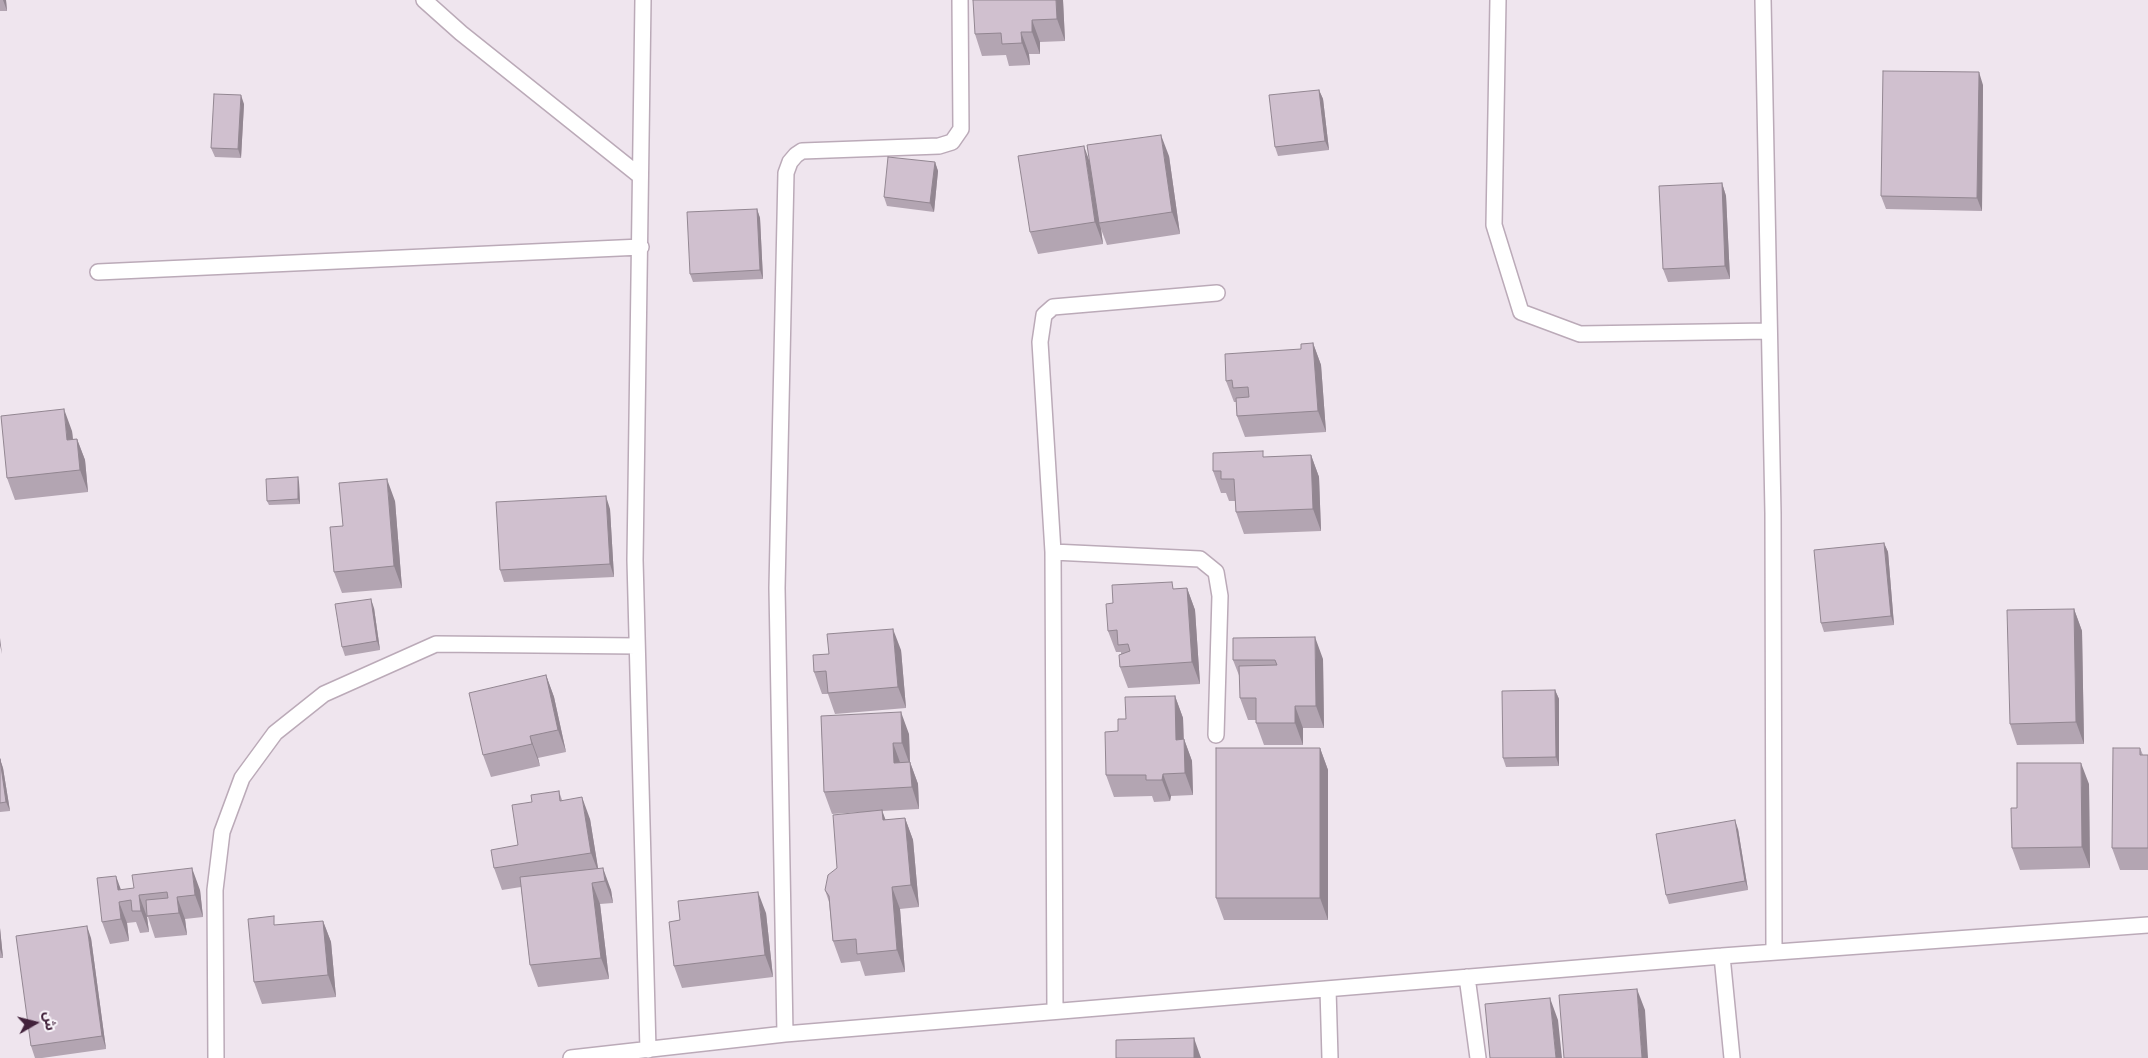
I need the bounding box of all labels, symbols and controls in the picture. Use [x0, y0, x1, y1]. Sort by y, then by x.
north arrow [10, 998, 60, 1048]
text: ش [41, 1010, 59, 1032]

